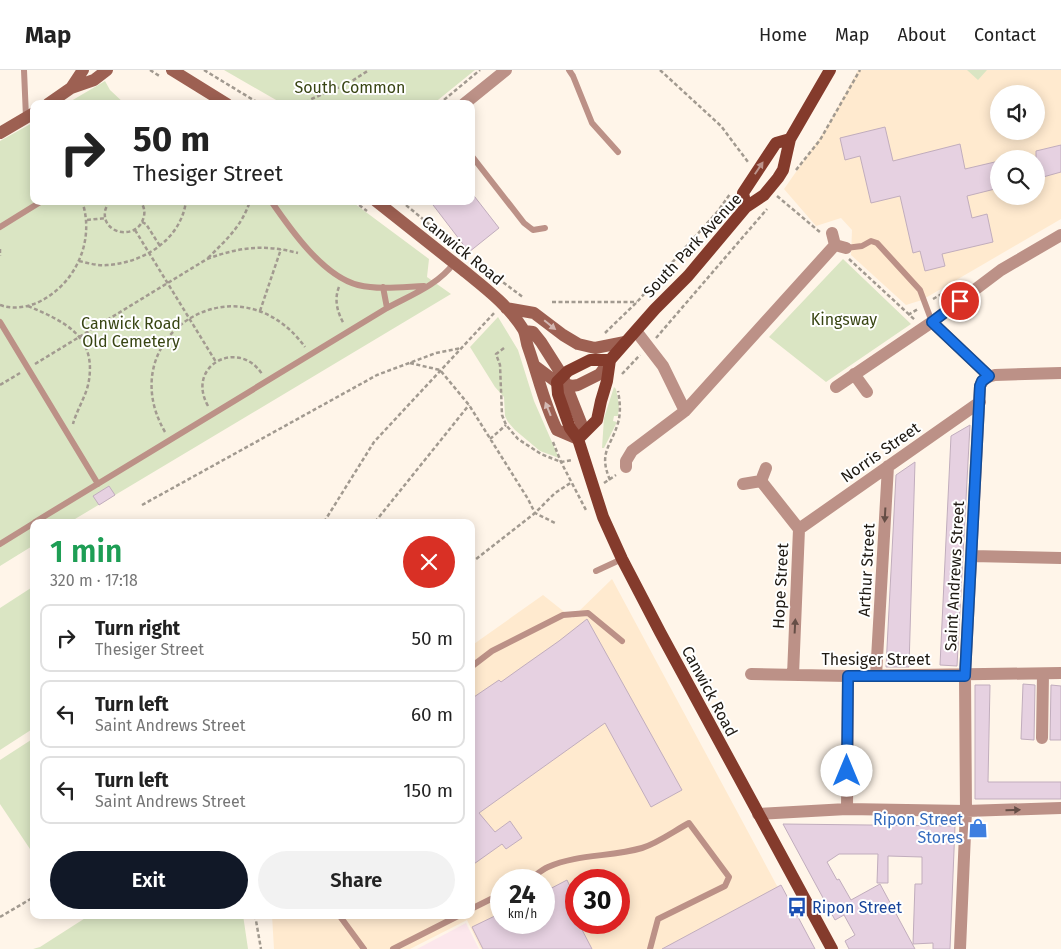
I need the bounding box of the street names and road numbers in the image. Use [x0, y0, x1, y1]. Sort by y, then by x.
street label: South Park Avenue [639, 189, 746, 301]
street label: Canwick Road [418, 212, 507, 289]
street label: Norris Street [837, 418, 924, 487]
street label: Saint Andrews Street [941, 500, 968, 652]
street label: Arthur Street [855, 523, 878, 617]
street label: Hope Street [769, 542, 792, 630]
street label: Canwick Road [678, 643, 741, 740]
street label: Thesiger Street [822, 650, 931, 669]

